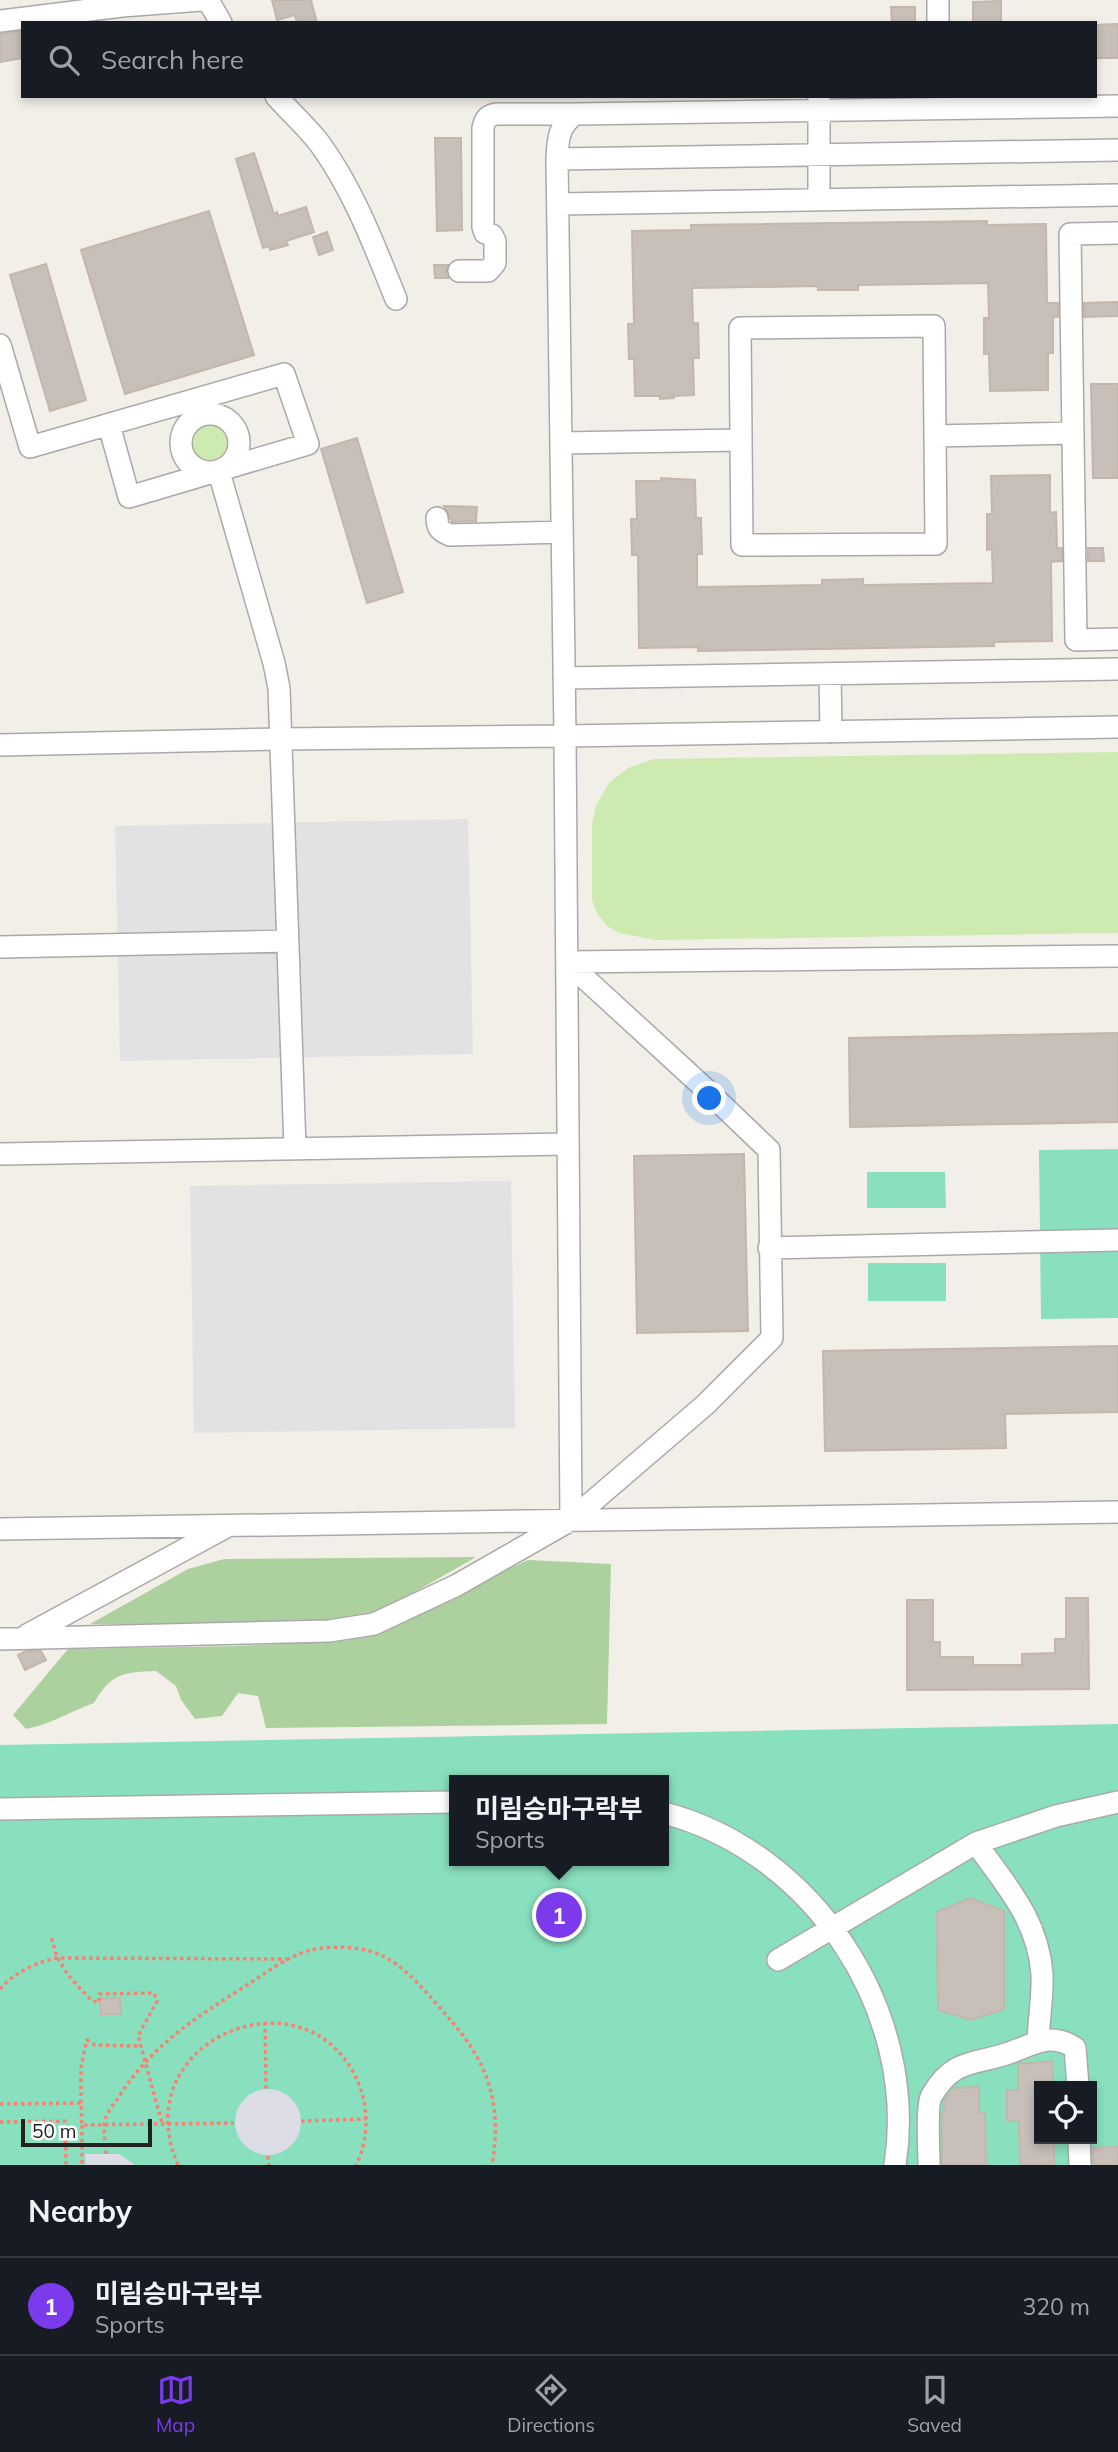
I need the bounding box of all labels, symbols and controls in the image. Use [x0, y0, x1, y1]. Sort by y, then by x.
search box [21, 21, 1097, 98]
icon: search [45, 41, 83, 79]
text: Search here [101, 43, 244, 76]
your location [692, 1081, 726, 1115]
popup [449, 1775, 669, 1866]
text: 미림승마구락부 [475, 1792, 643, 1825]
text: Sports [475, 1825, 545, 1854]
pin: 1 [536, 1889, 582, 1941]
map controls [1034, 2081, 1097, 2144]
button: locate [1034, 2081, 1097, 2144]
scale bar [21, 2116, 152, 2148]
text: 50 m [32, 2119, 76, 2143]
text: Nearby [28, 2192, 132, 2230]
text: 미림승마구락부 [95, 2277, 262, 2310]
text: 1 [44, 2292, 58, 2321]
text: 320 m [1022, 2292, 1090, 2321]
text: Sports [95, 2310, 165, 2339]
tab: Map [156, 2371, 195, 2437]
tab: Directions [507, 2371, 595, 2437]
tab: Saved [907, 2371, 962, 2437]

